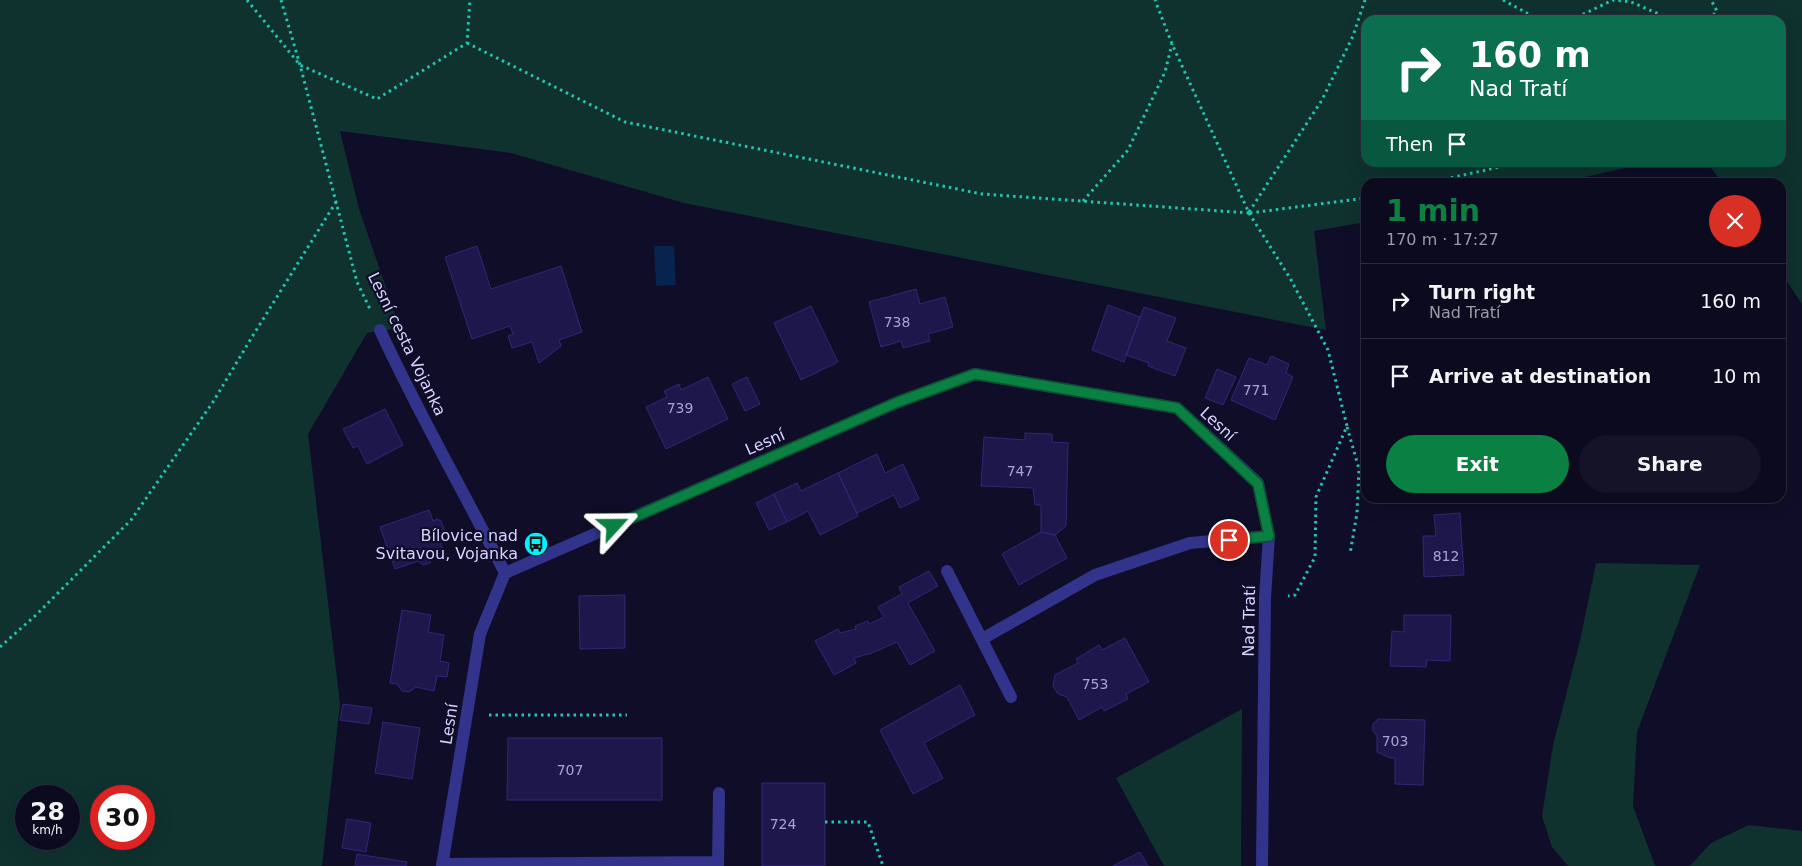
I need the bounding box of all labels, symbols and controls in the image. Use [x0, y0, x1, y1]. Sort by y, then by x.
icon: right [1386, 35, 1451, 100]
text: 160 m [1469, 35, 1591, 75]
text: Nad Tratí [1469, 76, 1567, 101]
icon: arrive [1443, 130, 1471, 158]
text: Then [1386, 133, 1433, 155]
text: 1 min [1386, 193, 1480, 228]
button: close [1709, 195, 1761, 247]
text: 170 m · 17:27 [1386, 230, 1499, 249]
street label: Lesní cesta Vojanka [364, 269, 450, 419]
text: Turn right [1429, 281, 1535, 303]
icon: right [1386, 287, 1414, 315]
text: 160 m [1700, 290, 1761, 312]
text: Nad Tratí [1429, 303, 1501, 322]
house number: 738 [884, 314, 910, 330]
icon: arrive [1386, 362, 1414, 390]
text: Arrive at destination [1429, 365, 1651, 387]
text: 10 m [1712, 365, 1761, 387]
house number: 771 [1243, 382, 1269, 398]
house number: 739 [667, 400, 693, 416]
street label: Lesní [1196, 403, 1240, 445]
street label: Lesní [742, 425, 788, 459]
button: Exit [1386, 435, 1569, 493]
button: Share [1579, 435, 1761, 493]
house number: 747 [1007, 463, 1033, 479]
position arrow [587, 499, 639, 551]
pin [1208, 519, 1250, 561]
place label: Bílovice nad Svitavou, Vojanka [376, 526, 518, 563]
icon: arrive [1215, 526, 1243, 554]
bus stop icon: Bílovice nad Svitavou, Vojanka [523, 531, 549, 557]
house number: 812 [1433, 548, 1459, 564]
street label: Nad Tratí [1239, 585, 1259, 657]
house number: 753 [1082, 676, 1108, 692]
street label: Lesní [436, 702, 462, 746]
house number: 703 [1382, 733, 1408, 749]
house number: 707 [557, 762, 583, 778]
speed limit sign: 30 [90, 785, 155, 850]
text: 28 [30, 797, 65, 826]
house number: 724 [770, 816, 796, 832]
text: km/h [32, 823, 63, 837]

